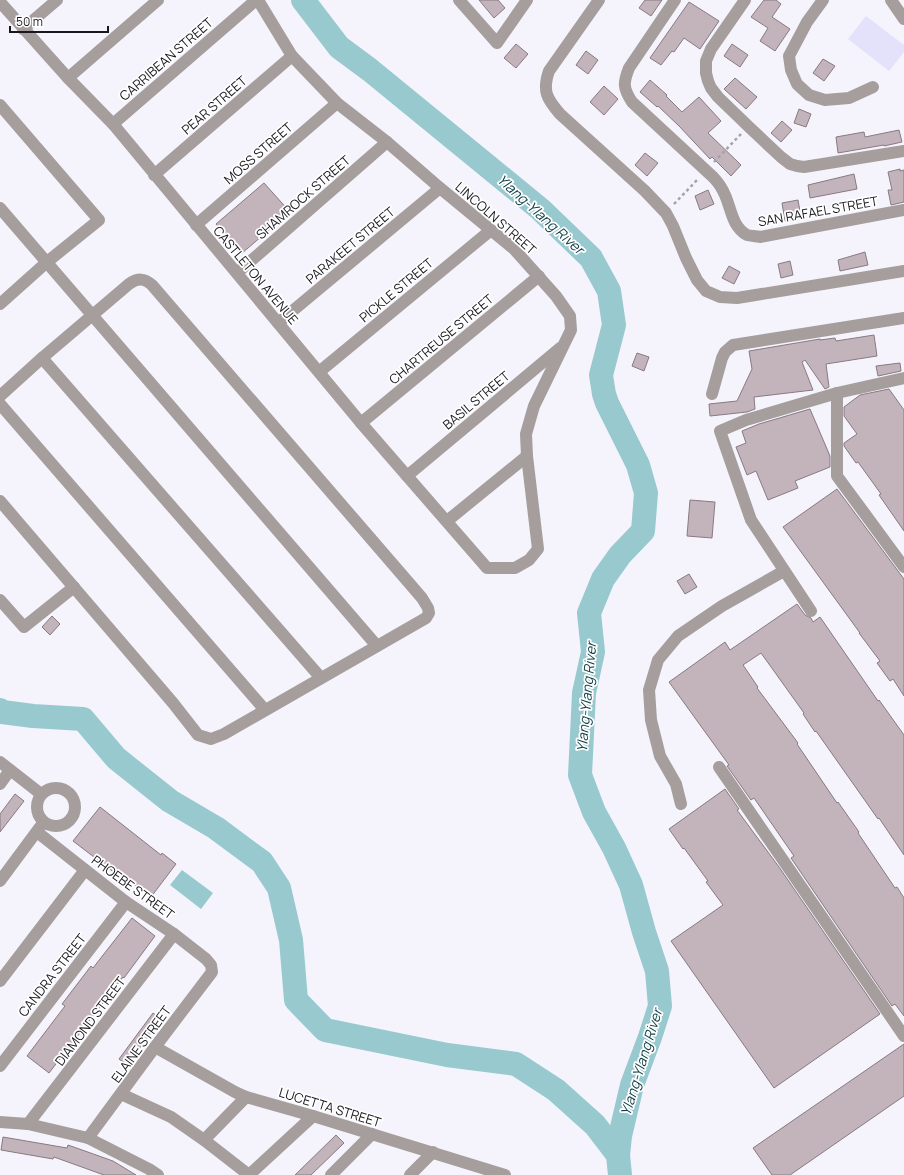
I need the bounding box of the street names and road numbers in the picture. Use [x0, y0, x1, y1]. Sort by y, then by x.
street label: CARRIBEAN STREET [115, 13, 217, 105]
street label: PEAR STREET [178, 72, 251, 138]
street label: MOSS STREET [220, 118, 296, 188]
street label: SHAMROCK STREET [252, 151, 354, 243]
street label: LINCOLN STREET [452, 178, 541, 258]
street label: SAN RAFAEL STREET [757, 192, 880, 230]
street label: PARAKEET STREET [302, 202, 398, 288]
street label: CASTLETON AVENUE [209, 222, 303, 328]
street label: PICKLE STREET [355, 254, 437, 326]
street label: CHARTREUSE STREET [385, 290, 497, 388]
street label: BASIL STREET [439, 367, 513, 433]
street label: PHOEBE STREET [88, 851, 178, 923]
street label: CANDRA STREET [14, 930, 90, 1020]
street label: DIAMOND STREET [51, 973, 130, 1069]
street label: ELAINE STREET [107, 1002, 175, 1086]
street label: LUCETTA STREET [277, 1083, 383, 1131]

